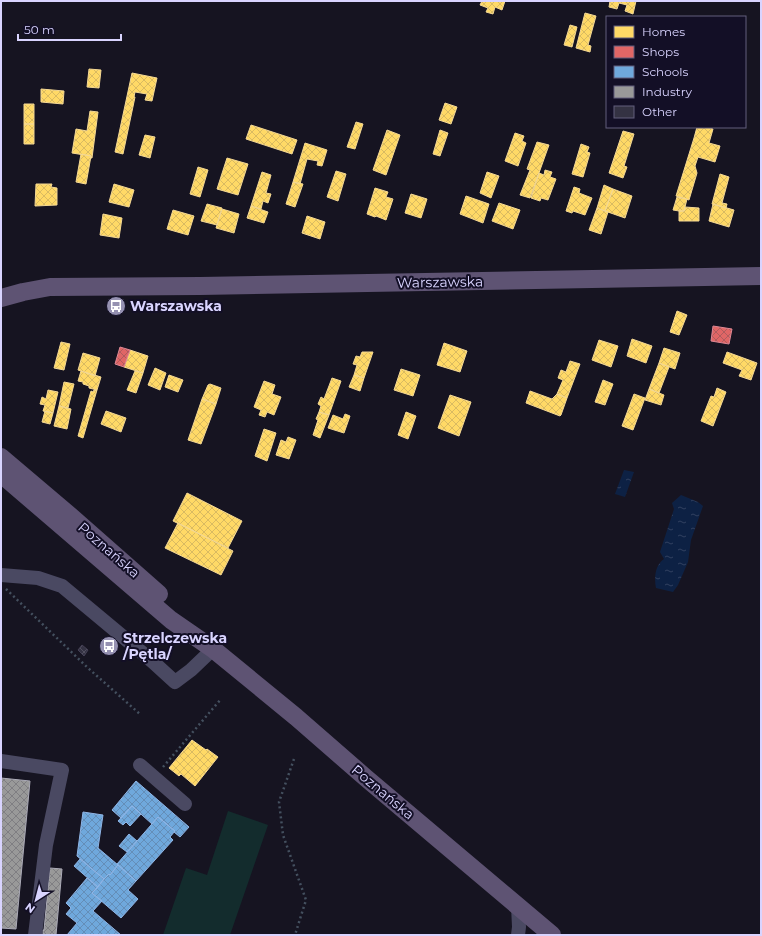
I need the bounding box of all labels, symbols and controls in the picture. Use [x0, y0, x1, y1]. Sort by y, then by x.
scale bar [18, 16, 121, 42]
legend [606, 16, 746, 128]
text: 50 m [24, 22, 55, 37]
text: Homes [642, 24, 685, 39]
text: Shops [642, 44, 679, 59]
text: Schools [642, 64, 688, 79]
text: Industry [642, 84, 692, 99]
text: Other [642, 104, 677, 119]
street label: Warszawska [397, 272, 483, 292]
bus stop icon: Warszawska [105, 295, 127, 317]
place label: Warszawska [130, 297, 222, 315]
street label: Poznańska [74, 518, 144, 582]
place label: Strzelczewska /Pętla/ [122, 629, 227, 663]
bus stop icon: Strzelczewska /Pętla/ [98, 635, 120, 657]
street label: Poznańska [348, 761, 418, 823]
north arrow [16, 880, 56, 920]
text: N [22, 900, 38, 916]

